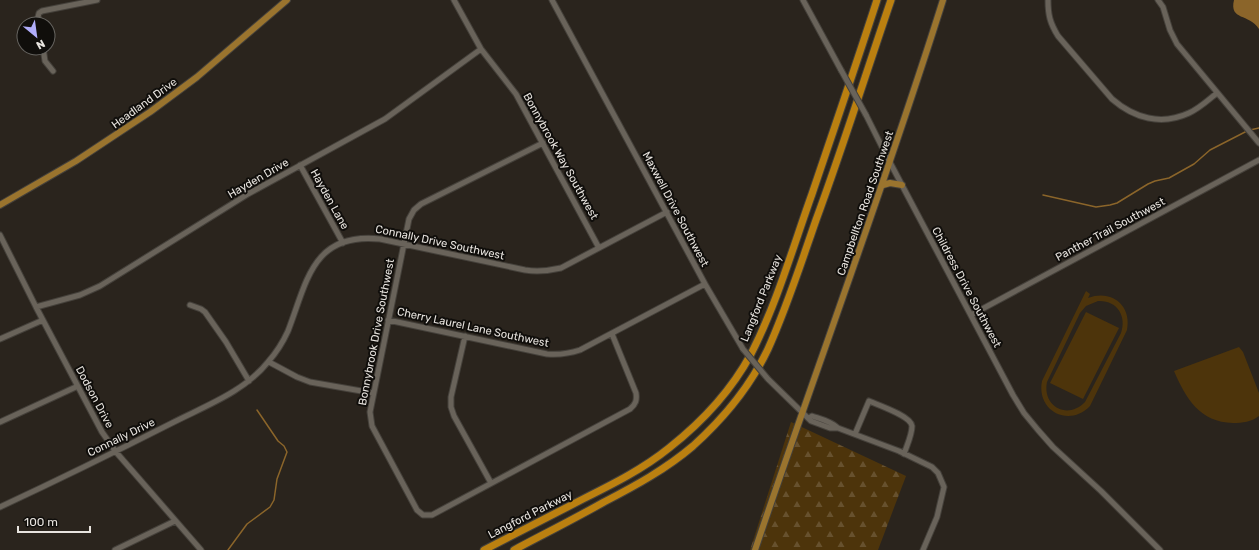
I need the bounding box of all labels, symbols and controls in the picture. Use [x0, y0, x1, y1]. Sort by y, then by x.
north arrow [16, 16, 56, 56]
text: N [34, 37, 47, 52]
street label: Headland Drive [109, 75, 180, 132]
street label: Bonnybrook Way Southwest [520, 91, 601, 222]
street label: Campbellton Road Southwest [835, 129, 897, 277]
street label: Maxwell Drive Southwest [640, 150, 712, 269]
street label: Hayden Drive [225, 156, 291, 201]
street label: Hayden Lane [308, 167, 351, 232]
street label: Panther Trail Southwest [1053, 195, 1168, 264]
street label: Connally Drive Southwest [374, 222, 506, 263]
street label: Childress Drive Southwest [929, 225, 1004, 350]
street label: Langford Parkway [738, 253, 785, 344]
street label: Bonnybrook Drive Southwest [356, 257, 397, 406]
street label: Cherry Laurel Lane Southwest [396, 305, 551, 350]
street label: Dodson Drive [73, 364, 116, 430]
street label: Connally Drive [85, 416, 157, 459]
street label: Langford Parkway [486, 488, 575, 541]
scale bar [18, 508, 90, 534]
text: 100 m [24, 515, 58, 529]

